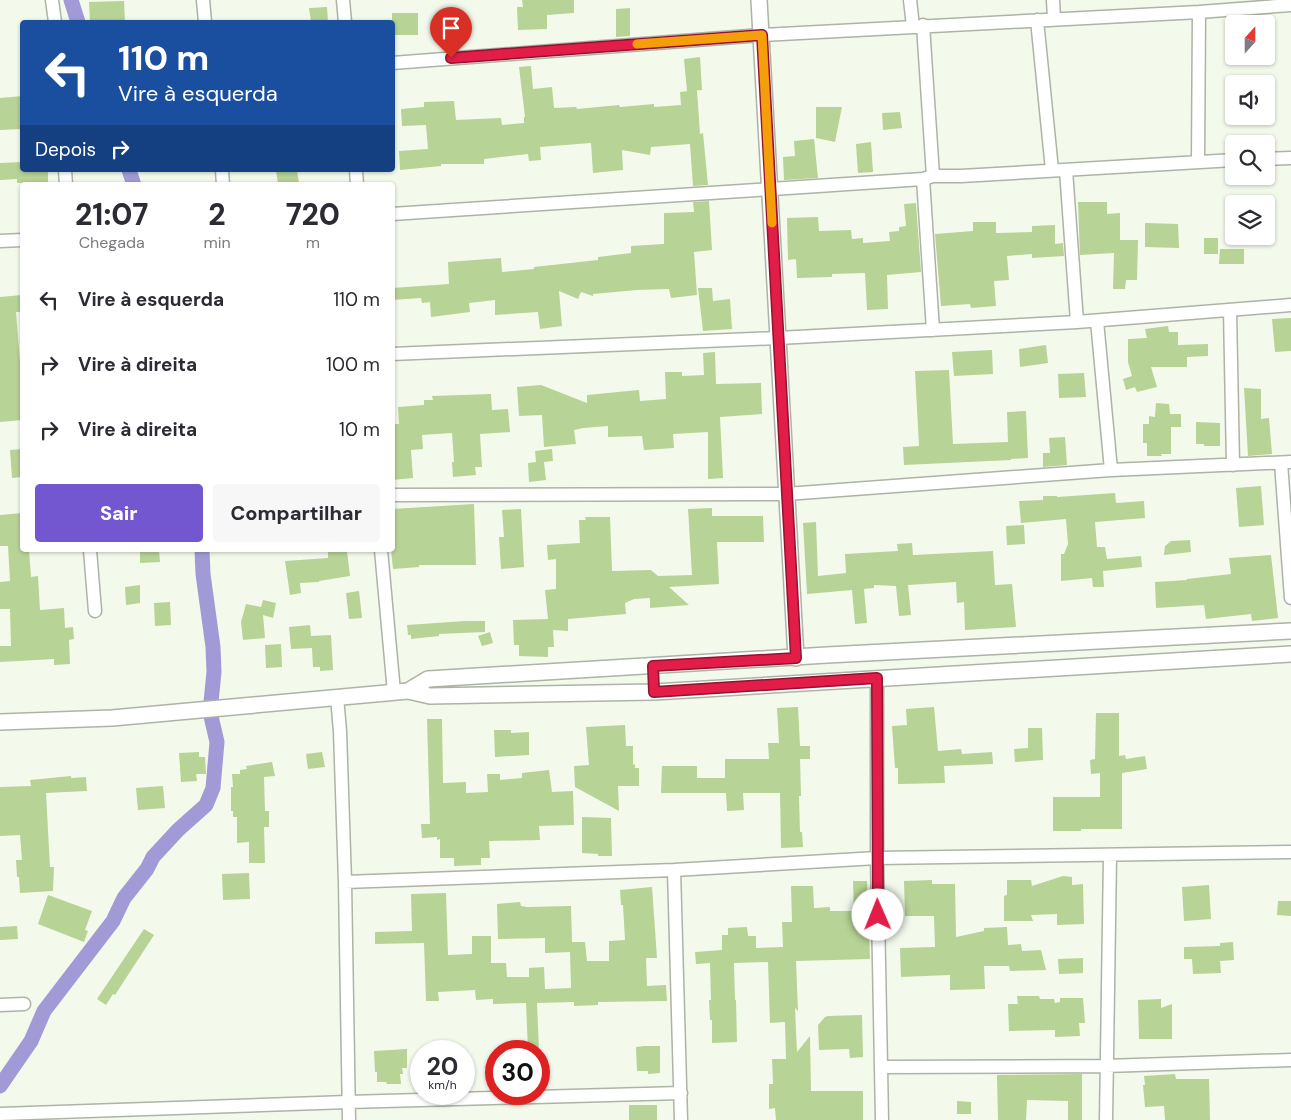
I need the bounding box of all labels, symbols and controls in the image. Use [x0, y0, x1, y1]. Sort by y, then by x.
pin [430, 7, 472, 58]
icon: arrive [437, 14, 465, 42]
north arrow [1225, 15, 1275, 65]
map controls [1225, 15, 1275, 245]
text: 110 m [118, 35, 209, 81]
icon: left [35, 40, 100, 105]
button: sound [1225, 75, 1275, 125]
text: Vire à esquerda [118, 79, 278, 108]
icon: right [106, 135, 134, 163]
button: search [1225, 135, 1275, 185]
text: Depois [35, 137, 96, 162]
text: 21:07 [75, 195, 148, 234]
text: 2 [208, 195, 226, 234]
text: 720 [286, 195, 340, 234]
button: layers [1225, 195, 1275, 245]
text: Chegada [79, 232, 145, 253]
text: min [203, 232, 231, 253]
text: m [306, 232, 320, 253]
icon: left [35, 286, 63, 314]
text: Vire à esquerda [78, 287, 224, 312]
text: 110 m [333, 287, 380, 312]
icon: right [35, 351, 63, 379]
text: Vire à direita [78, 352, 197, 377]
text: 100 m [326, 352, 380, 377]
icon: right [35, 416, 63, 444]
text: Vire à direita [78, 417, 197, 442]
text: 10 m [339, 417, 380, 442]
button: Sair [35, 484, 203, 542]
button: Compartilhar [213, 484, 380, 542]
position arrow [851, 888, 903, 940]
speed limit sign: 30 [485, 1040, 550, 1105]
text: 20 [427, 1050, 458, 1083]
text: km/h [428, 1077, 457, 1093]

